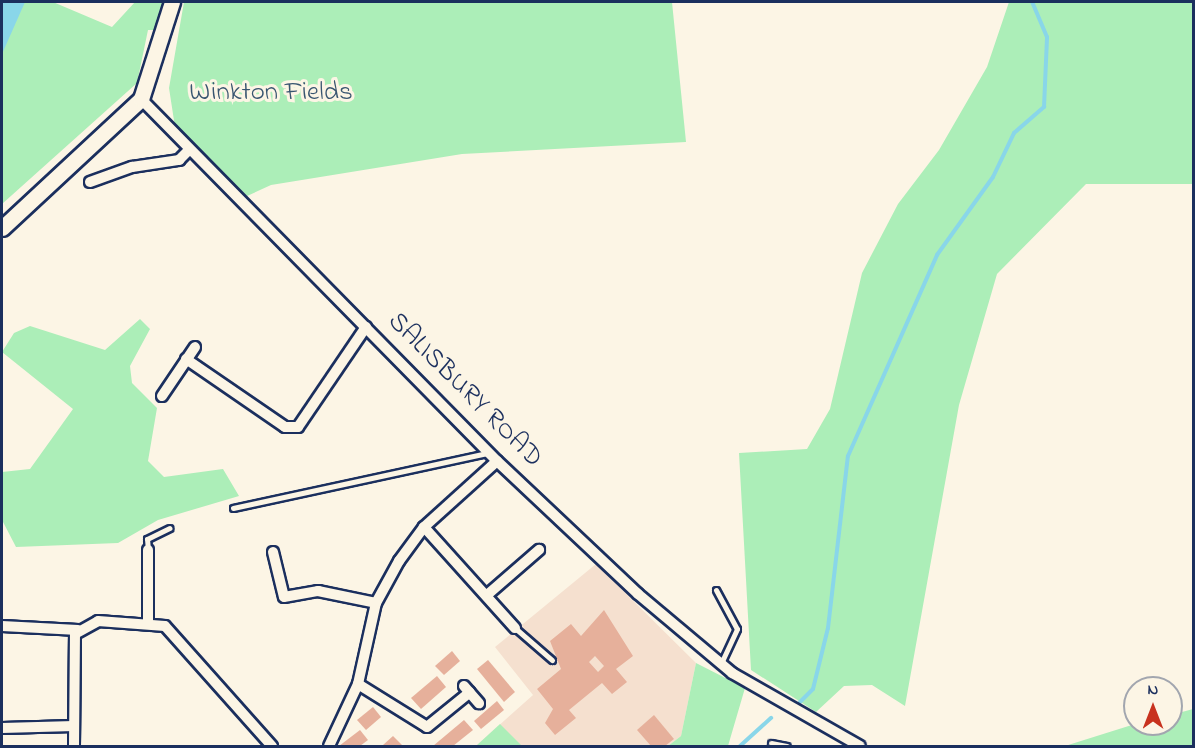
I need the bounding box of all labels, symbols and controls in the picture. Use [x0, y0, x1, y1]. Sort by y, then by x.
park label: Winkton Fields [189, 77, 353, 109]
street label: SALISBURY ROAD [381, 306, 549, 474]
north arrow [1123, 676, 1183, 736]
text: N [1148, 678, 1158, 702]

